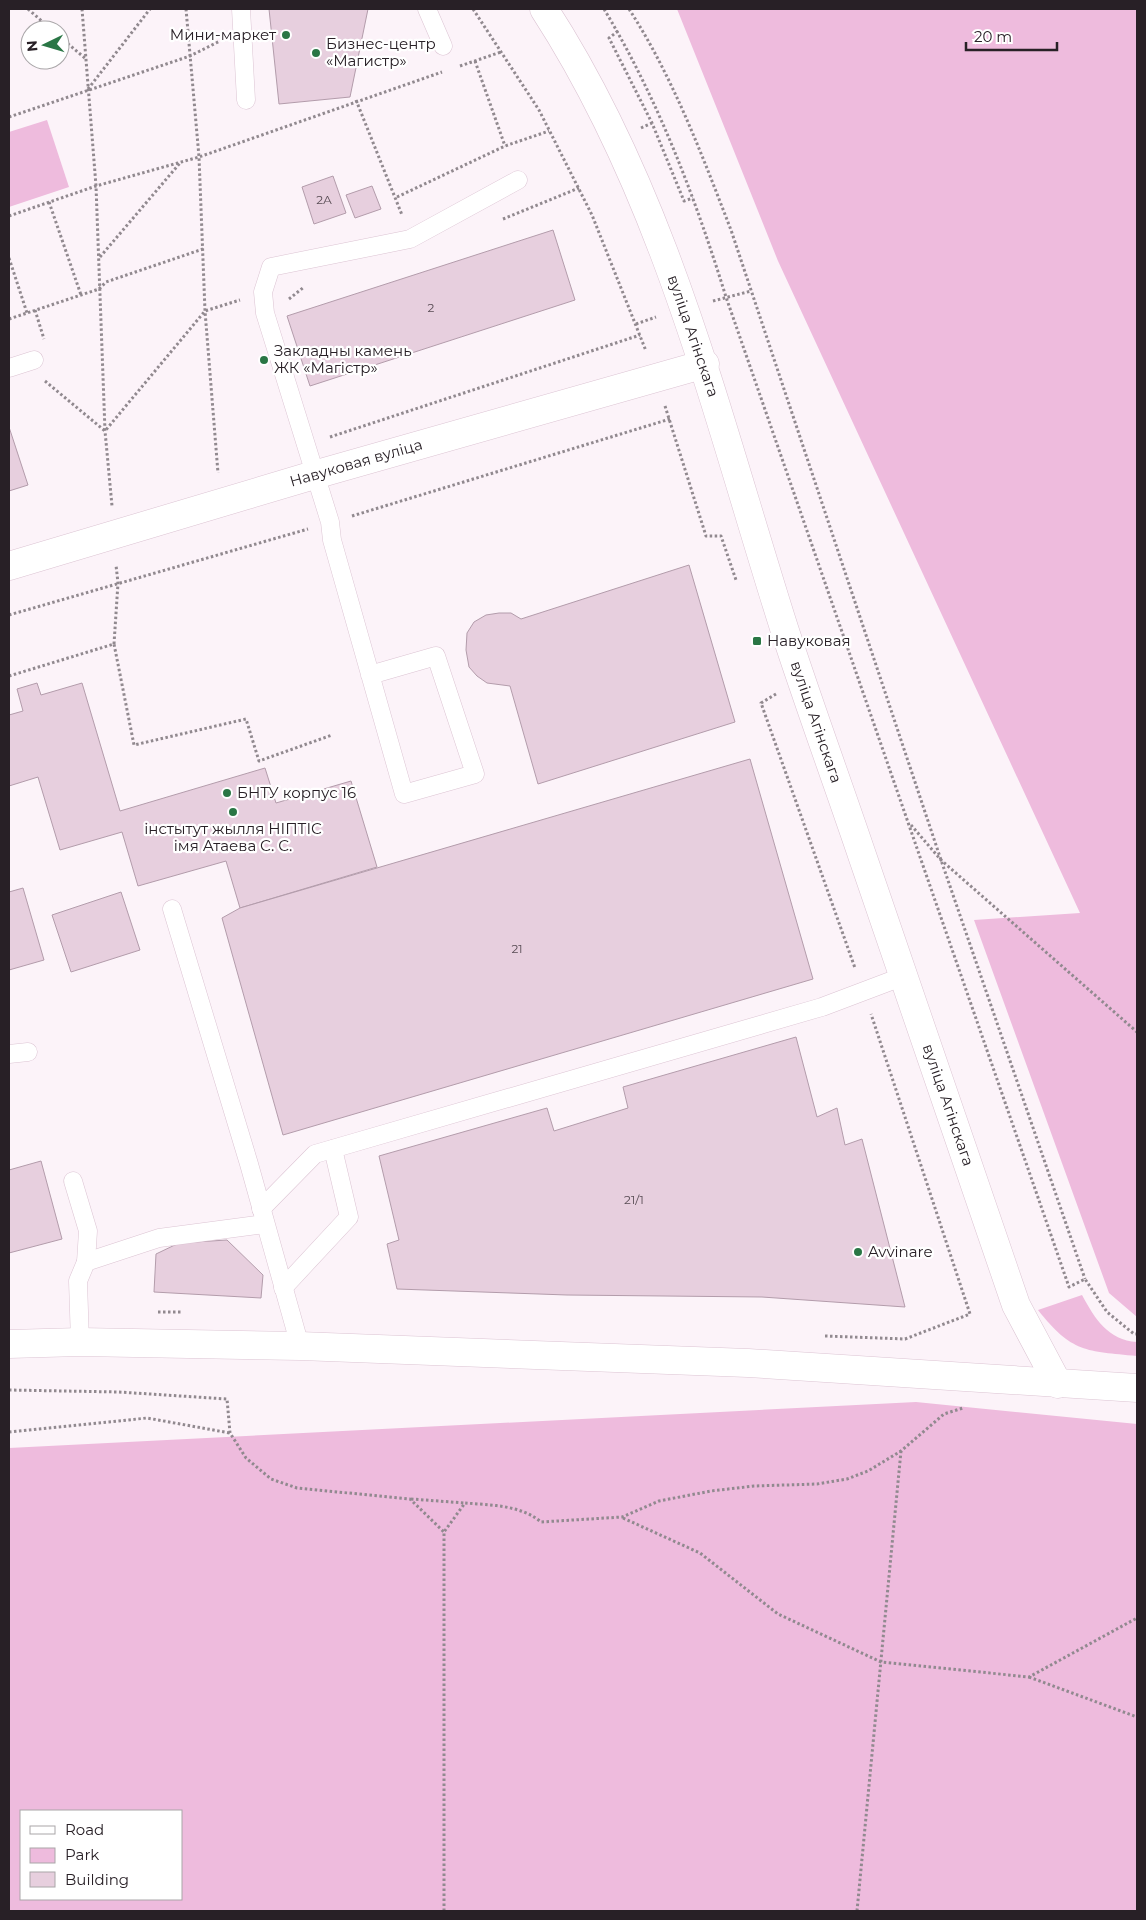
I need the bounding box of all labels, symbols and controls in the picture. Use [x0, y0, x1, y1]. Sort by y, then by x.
north arrow [20, 20, 70, 70]
scale bar [966, 20, 1057, 52]
place label: Мини-маркет [170, 25, 277, 44]
text: 20 m [974, 27, 1012, 46]
marker: Мини-маркет [280, 29, 292, 41]
place label: Бизнес-центр «Магистр» [326, 34, 436, 70]
text: N [23, 40, 42, 53]
marker: Бизнес-центр «Магистр» [310, 47, 322, 59]
house number: 2А [316, 192, 332, 207]
street label: вуліца Агінскага [664, 272, 723, 399]
house number: 2 [428, 300, 435, 315]
place label: Закладны камень ЖК «Магістр» [274, 341, 412, 377]
marker: Закладны камень ЖК «Магістр» [258, 354, 270, 366]
street label: Навуковая вуліца [287, 434, 424, 491]
place label: Навуковая [767, 631, 851, 650]
marker: Навуковая [751, 635, 763, 647]
street label: вуліца Агінскага [787, 658, 846, 785]
place label: БНТУ корпус 16 [237, 783, 356, 802]
marker: БНТУ корпус 16 [221, 787, 233, 799]
marker: інстытут жылля НІПТІС імя Атаева С. С. [227, 806, 239, 818]
place label: інстытут жылля НІПТІС імя Атаева С. С. [144, 819, 322, 855]
house number: 21 [511, 941, 523, 956]
street label: вуліца Агінскага [919, 1041, 978, 1168]
house number: 21/1 [624, 1192, 644, 1207]
place label: Avvinare [868, 1242, 932, 1261]
marker: Avvinare [852, 1246, 864, 1258]
legend [20, 1810, 182, 1900]
text: Road [65, 1820, 104, 1839]
text: Park [65, 1845, 99, 1864]
text: Building [65, 1870, 129, 1889]

